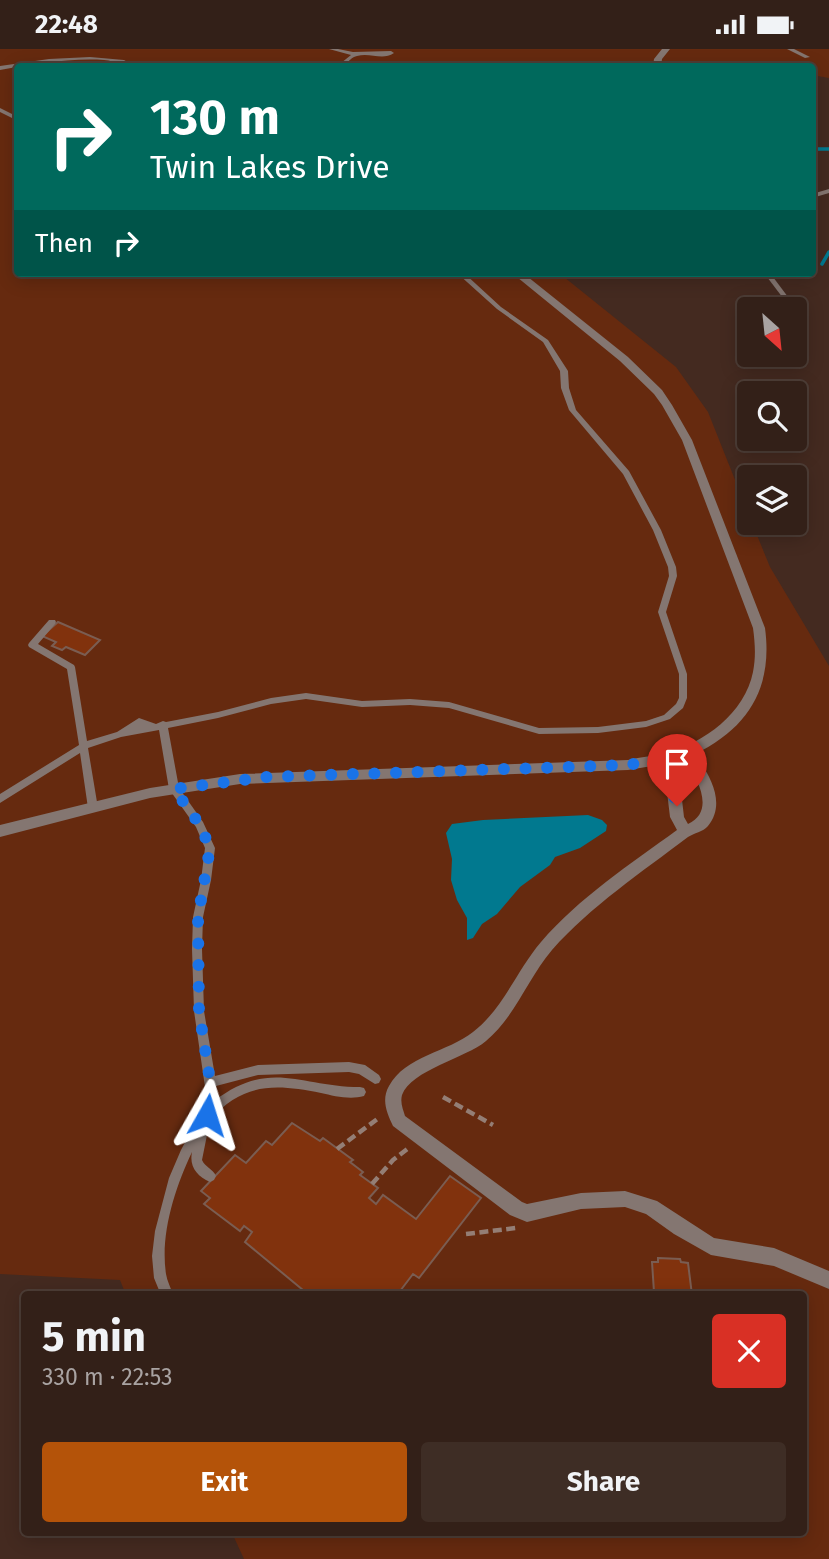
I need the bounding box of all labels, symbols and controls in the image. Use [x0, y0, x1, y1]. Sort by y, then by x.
text: 22:48 [35, 9, 98, 40]
text: 130 m [150, 88, 280, 147]
icon: right [35, 91, 126, 182]
text: Twin Lakes Drive [150, 148, 390, 186]
icon: right [107, 224, 145, 262]
text: Then [35, 228, 93, 259]
north arrow [737, 297, 807, 367]
map controls [737, 297, 807, 535]
button: search [737, 381, 807, 451]
button: layers [737, 465, 807, 535]
pin [647, 734, 707, 806]
icon: arrive [658, 745, 696, 783]
position arrow [170, 1078, 244, 1152]
text: 5 min [42, 1312, 146, 1362]
button: close [712, 1314, 786, 1388]
text: 330 m · 22:53 [42, 1363, 173, 1391]
button: Exit [42, 1442, 407, 1522]
button: Share [421, 1442, 786, 1522]

